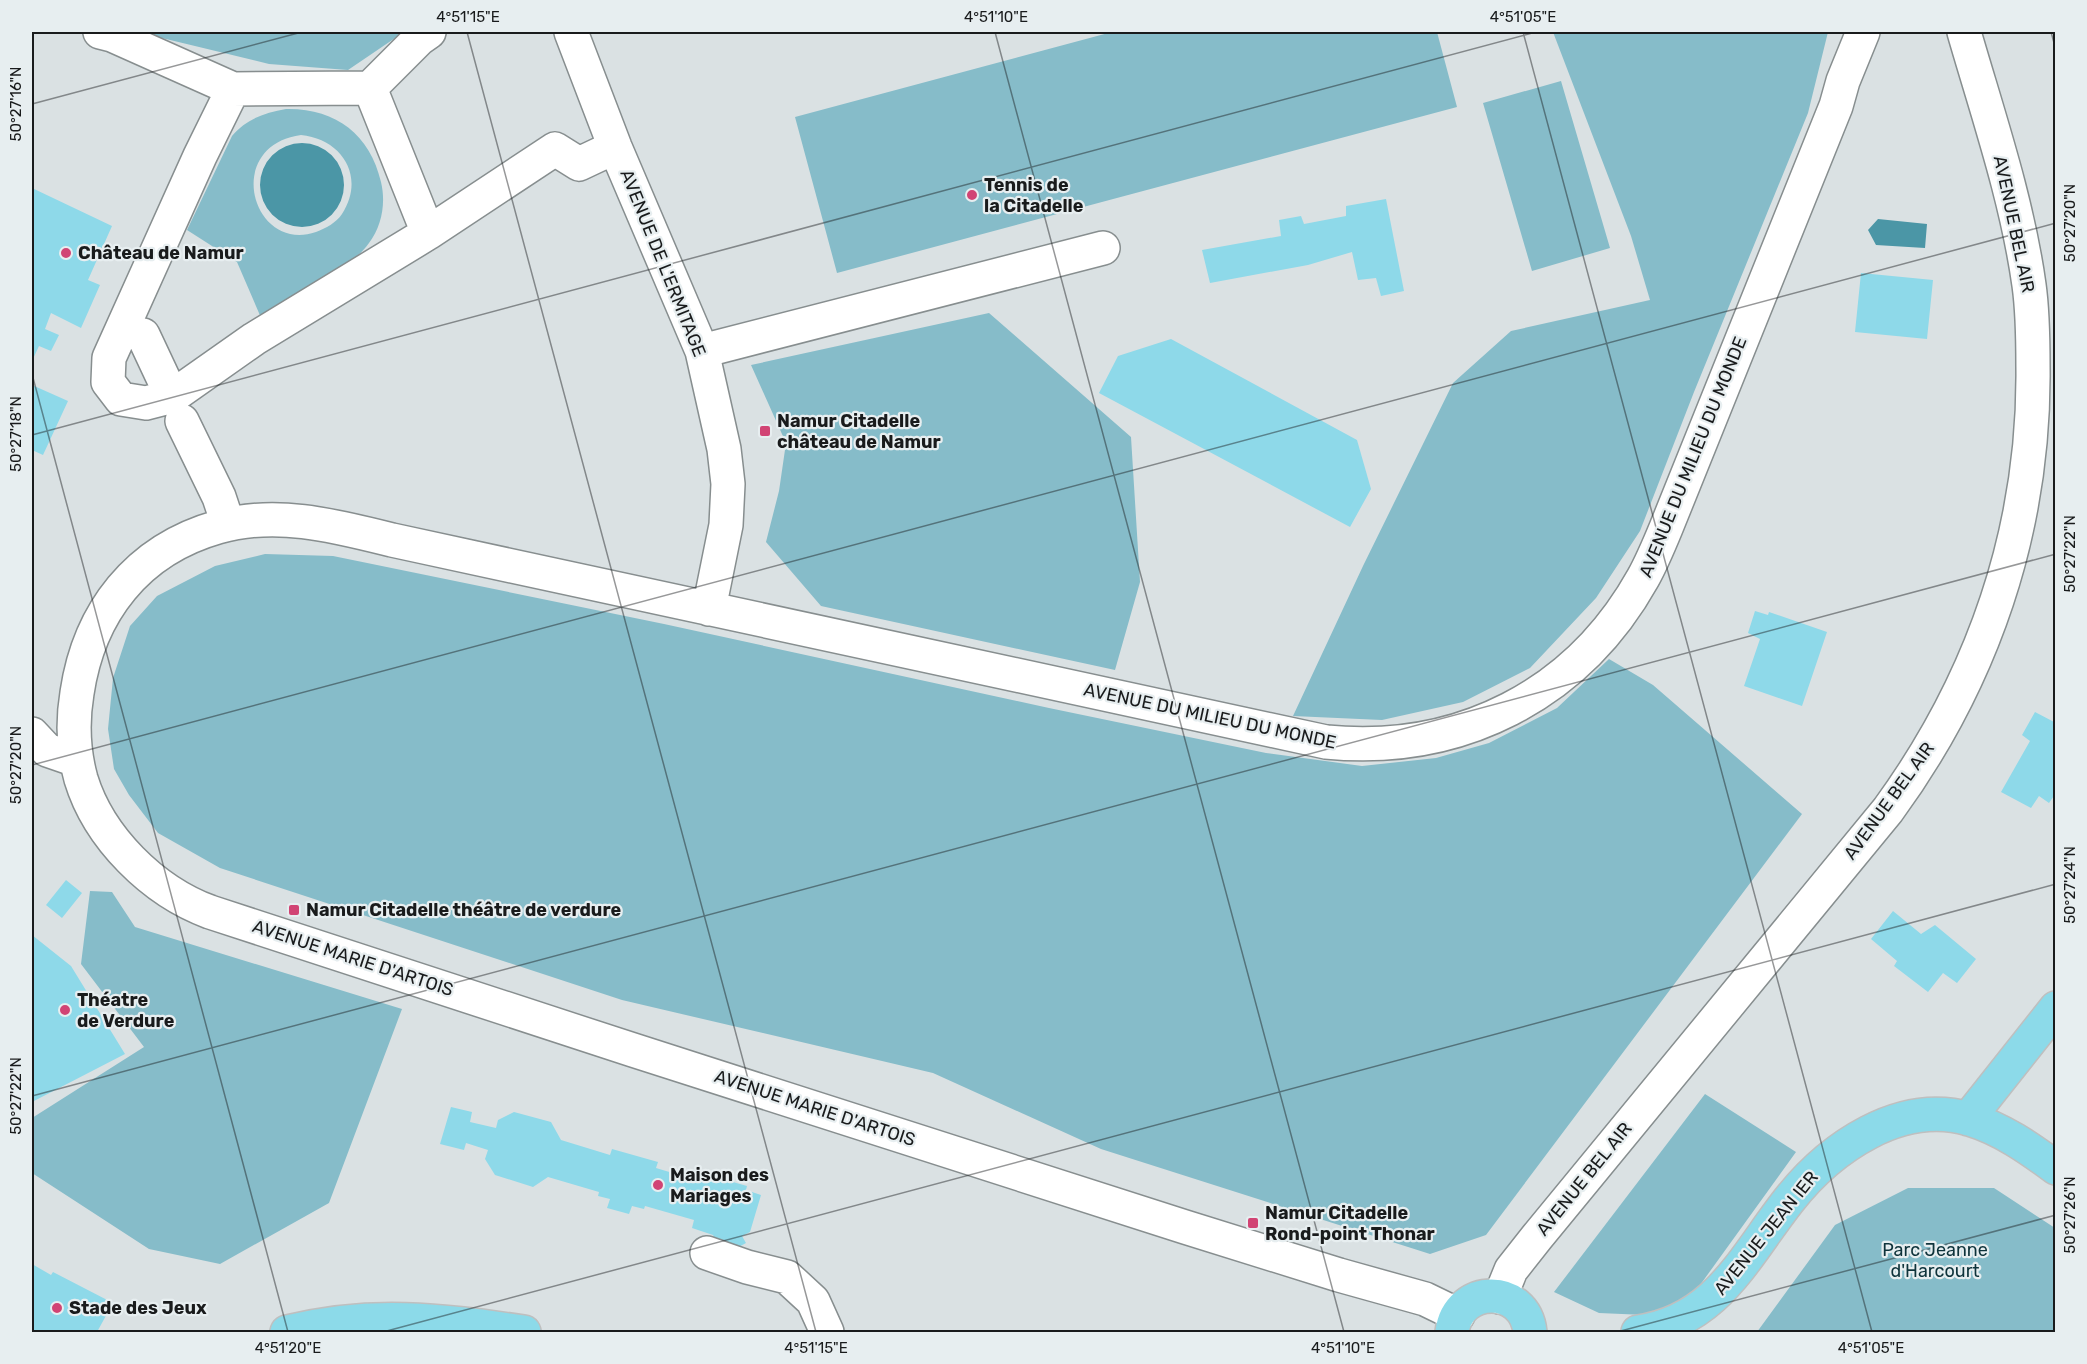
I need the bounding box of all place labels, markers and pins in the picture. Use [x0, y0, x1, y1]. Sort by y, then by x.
place label: Tennis de la Citadelle [984, 174, 1084, 217]
marker: Tennis de la Citadelle [965, 188, 979, 202]
place label: Château de Namur [78, 242, 244, 264]
marker: Château de Namur [59, 246, 73, 260]
place label: Namur Citadelle château de Namur [777, 410, 941, 453]
marker: Namur Citadelle château de Namur [758, 424, 772, 438]
place label: Namur Citadelle théâtre de verdure [306, 899, 621, 921]
marker: Namur Citadelle théâtre de verdure [287, 903, 301, 917]
place label: Théatre de Verdure [77, 989, 175, 1032]
marker: Théatre de Verdure [58, 1003, 72, 1017]
place label: Maison des Mariages [670, 1164, 769, 1207]
marker: Maison des Mariages [651, 1178, 665, 1192]
place label: Namur Citadelle Rond-point Thonar [1265, 1202, 1435, 1245]
marker: Namur Citadelle Rond-point Thonar [1246, 1216, 1260, 1230]
place label: Stade des Jeux [69, 1297, 207, 1319]
marker: Stade des Jeux [50, 1301, 64, 1315]

